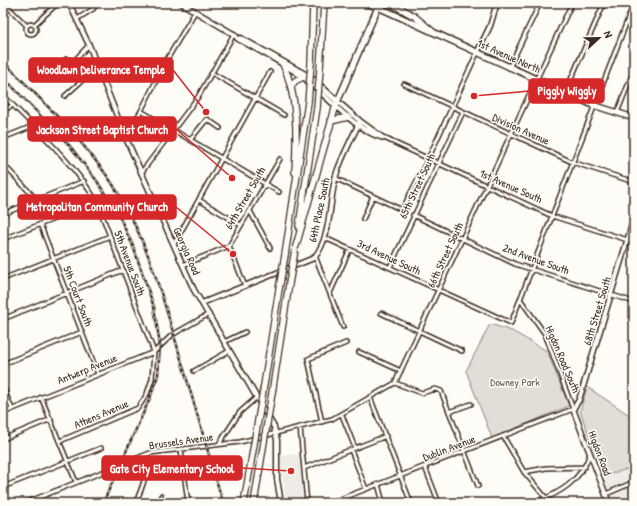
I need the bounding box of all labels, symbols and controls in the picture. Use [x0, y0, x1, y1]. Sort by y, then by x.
north arrow [579, 18, 619, 58]
text: N [601, 29, 616, 40]
street label: 1st Avenue North [475, 36, 543, 76]
callout: Woodlawn Deliverance Temple [29, 58, 173, 82]
text: Woodlawn Deliverance Temple [37, 61, 165, 79]
callout: Piggly Wiggly [529, 79, 604, 103]
text: Piggly Wiggly [537, 82, 597, 100]
street label: Division Avenue [490, 110, 552, 148]
callout: Jackson Street Baptist Church [28, 117, 176, 141]
text: Jackson Street Baptist Church [36, 121, 169, 139]
street label: 65th Street South [396, 151, 438, 221]
street label: 64th Street South [221, 164, 269, 232]
street label: 1st Avenue South [477, 166, 545, 206]
street label: 64th Place South [305, 176, 333, 243]
callout: Metropolitan Community Church [18, 195, 176, 219]
text: Metropolitan Community Church [26, 198, 169, 216]
street label: 66th Street South [424, 220, 466, 290]
street label: Georgia Road [170, 225, 204, 278]
street label: 5th Avenue South [111, 229, 149, 298]
street label: 3rd Avenue South [355, 236, 423, 278]
street label: 2nd Avenue South [501, 241, 571, 278]
street label: 5th Court South [60, 264, 96, 328]
street label: 68th Street South [580, 275, 614, 347]
street label: Higdon Road South [543, 323, 584, 395]
street label: Antwerp Avenue [55, 350, 119, 387]
park label: Downey Park [490, 375, 540, 389]
street label: Athens Avenue [72, 396, 131, 432]
street label: Brussels Avenue [148, 429, 215, 452]
street label: Higdon Road [585, 429, 615, 478]
street label: Dublin Avenue [421, 431, 478, 464]
callout: Gate City Elementary School [102, 456, 242, 480]
text: Gate City Elementary School [110, 460, 235, 478]

